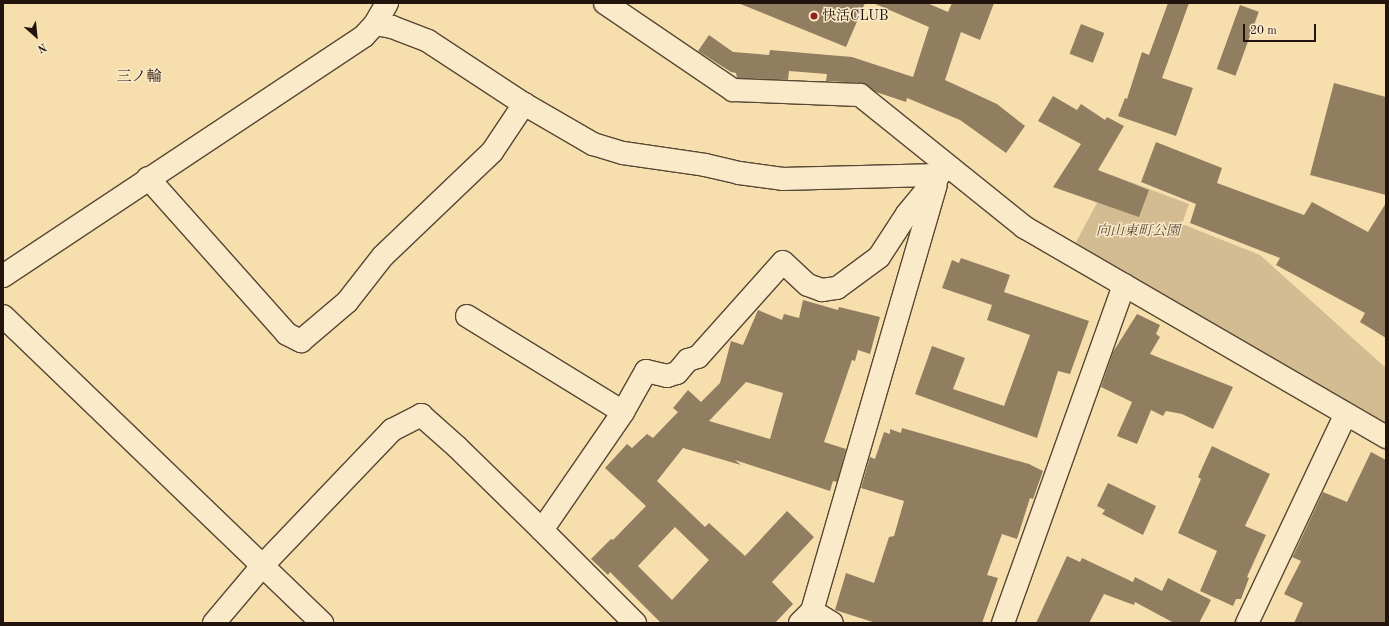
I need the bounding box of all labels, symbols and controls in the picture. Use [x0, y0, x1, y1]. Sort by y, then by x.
place label: 快活CLUB [822, 8, 888, 24]
marker: 快活CLUB [809, 11, 819, 21]
north arrow [16, 16, 56, 56]
scale bar [1245, 16, 1318, 42]
text: 20 m [1250, 25, 1277, 37]
text: N [35, 40, 48, 54]
district label: 三ノ輪 [117, 69, 161, 87]
park label: 向山東町公園 [1096, 223, 1180, 239]

